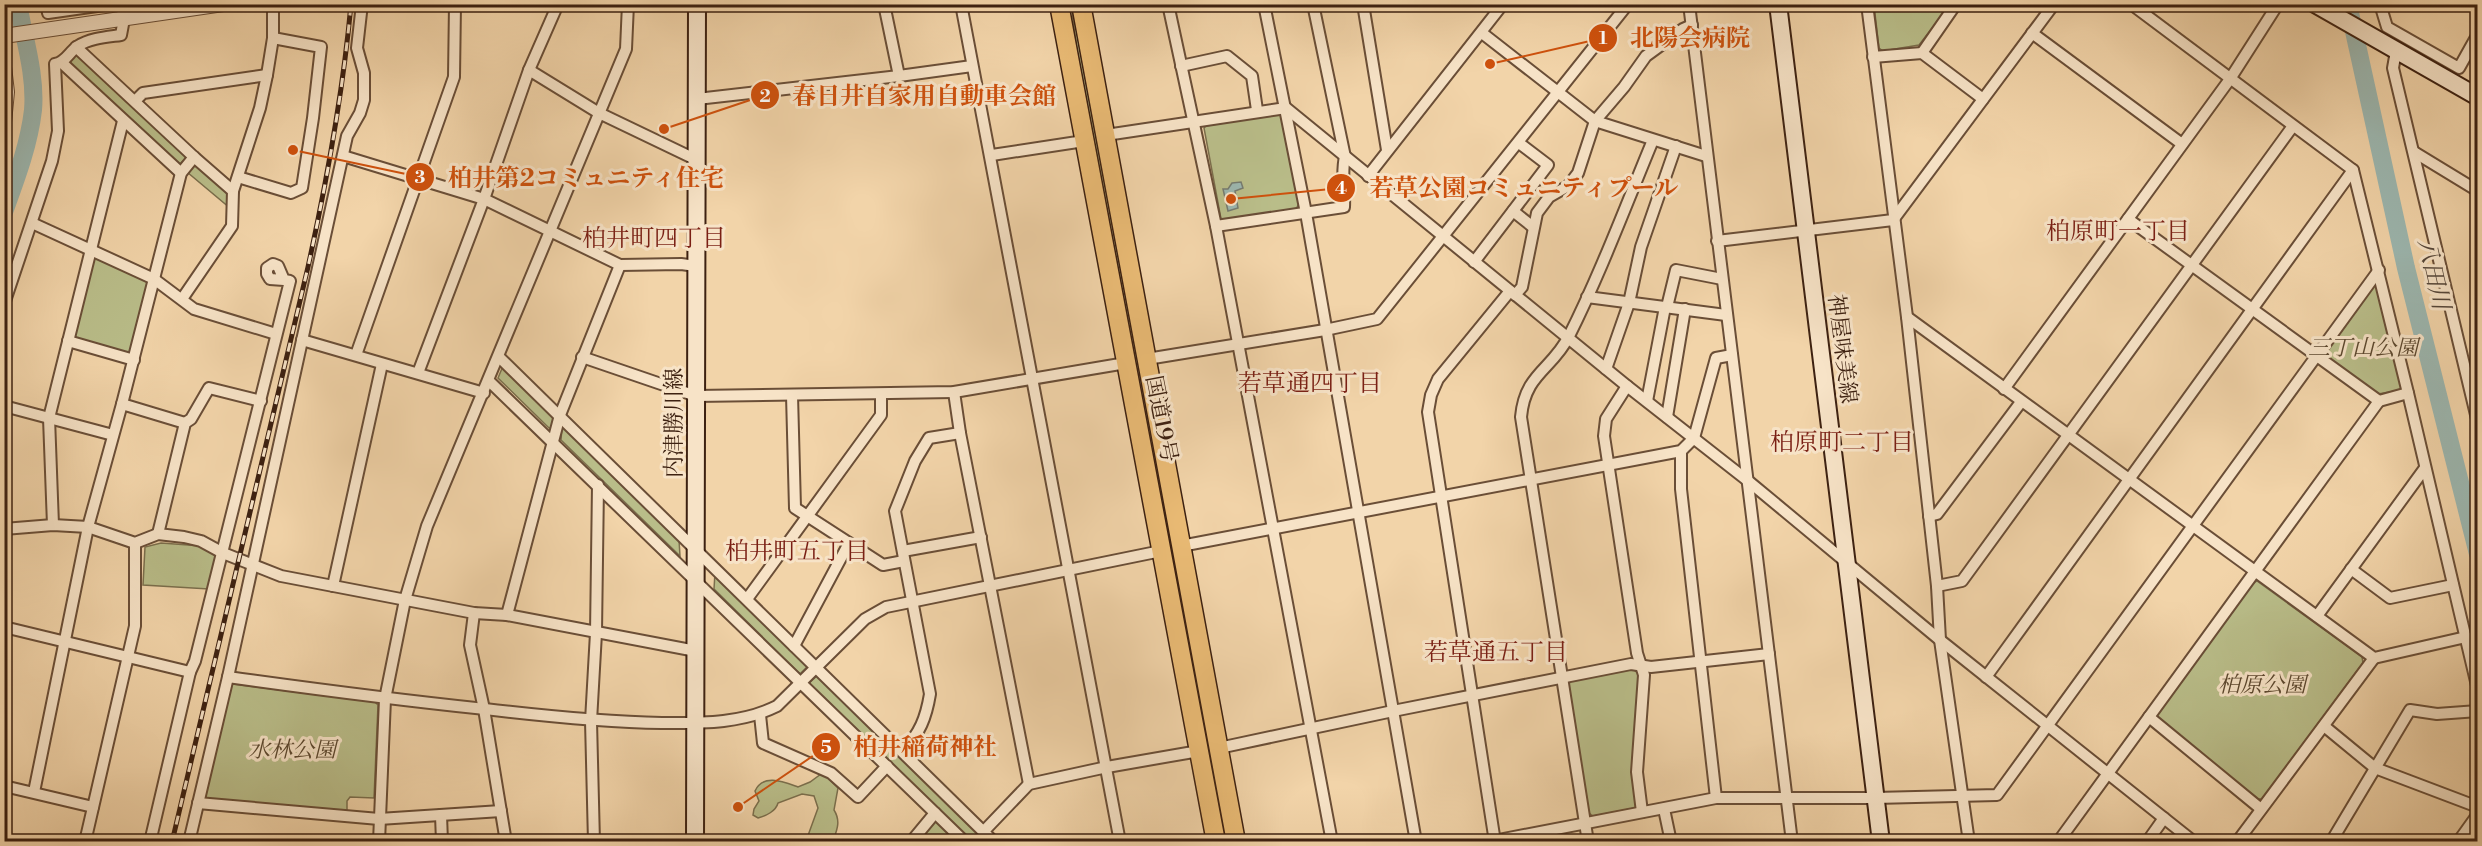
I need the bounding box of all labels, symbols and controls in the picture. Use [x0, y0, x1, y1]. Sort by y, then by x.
callout: 北陽会病院 [1588, 17, 1762, 59]
text: 北陽会病院 [1630, 24, 1750, 54]
text: 1 [1599, 27, 1608, 50]
callout: 春日井自家用自動車会館 [750, 74, 1068, 116]
text: 春日井自家用自動車会館 [792, 82, 1056, 112]
text: 2 [759, 85, 771, 108]
callout: 柏井第2コミュニティ住宅 [405, 156, 738, 198]
text: 柏井第2コミュニティ住宅 [448, 164, 724, 194]
text: 3 [415, 166, 426, 189]
callout: 若草公園コミュニティプール [1326, 167, 1692, 209]
text: 若草公園コミュニティプール [1370, 174, 1678, 204]
text: 4 [1335, 177, 1347, 200]
district label: 柏原町一丁目 [2046, 217, 2190, 247]
district label: 柏井町四丁目 [582, 224, 726, 254]
water label: 八田川 [2410, 236, 2456, 315]
street label: 神屋味美線 [1822, 293, 1862, 405]
park label: 三丁山公園 [2308, 335, 2421, 362]
street label: 内津勝川線 [661, 368, 688, 478]
district label: 若草通四丁目 [1238, 369, 1382, 399]
street label: 国道19号 [1139, 373, 1183, 465]
district label: 柏原町二丁目 [1770, 428, 1914, 458]
district label: 柏井町五丁目 [725, 537, 869, 567]
district label: 若草通五丁目 [1424, 638, 1568, 668]
park label: 柏原公園 [2218, 672, 2309, 699]
callout: 柏井稲荷神社 [811, 726, 1009, 768]
text: 柏井稲荷神社 [853, 733, 997, 763]
text: 5 [820, 736, 832, 759]
park label: 水林公園 [248, 737, 339, 764]

